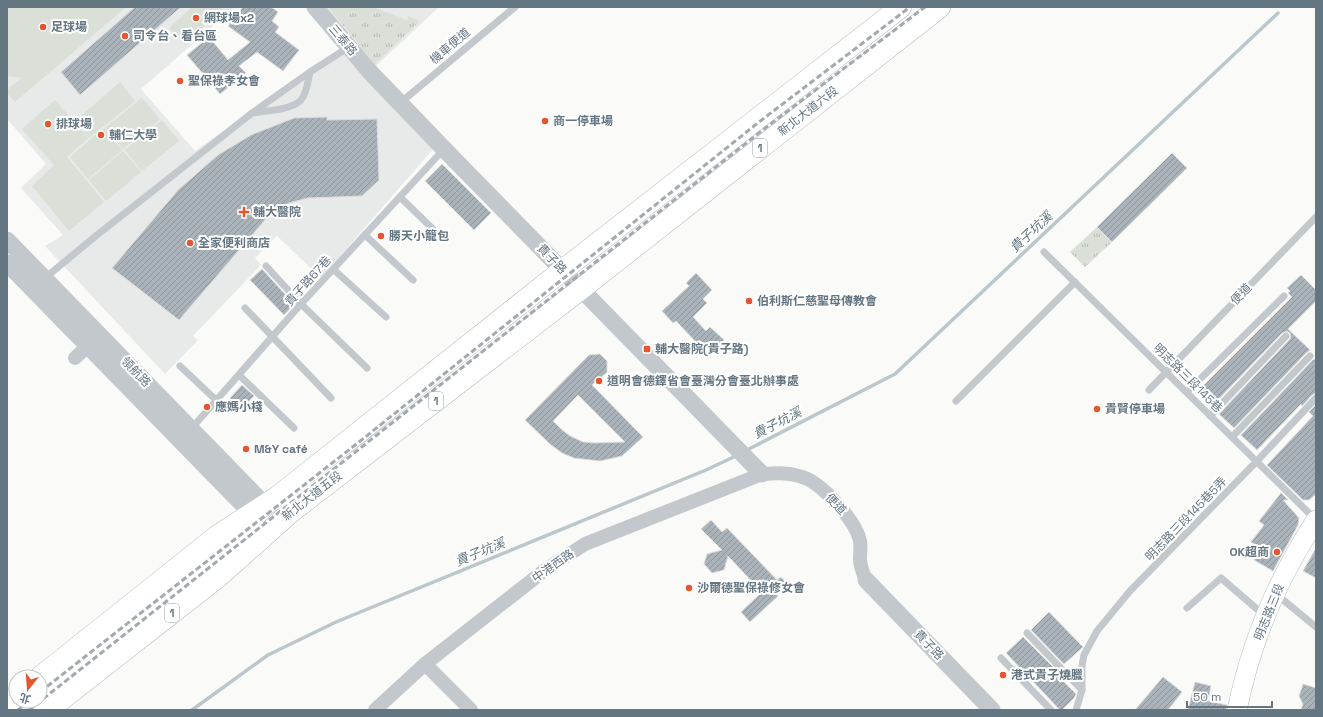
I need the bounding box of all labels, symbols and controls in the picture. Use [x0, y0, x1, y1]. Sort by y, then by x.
place label: 網球場x2 [204, 10, 254, 26]
marker: 網球場x2 [191, 13, 201, 23]
place label: 足球場 [51, 19, 87, 35]
street label: 三泰路 [325, 21, 361, 59]
marker: 足球場 [38, 22, 48, 32]
street label: 機車便道 [426, 24, 474, 68]
place label: 司令台、看台區 [133, 28, 217, 44]
marker: 司令台、看台區 [120, 31, 130, 41]
place label: 聖保祿孝女會 [188, 73, 260, 89]
marker: 聖保祿孝女會 [175, 76, 185, 86]
street label: 新北大道六段 [775, 83, 841, 139]
place label: 商一停車場 [553, 113, 613, 129]
place label: 排球場 [56, 116, 92, 132]
marker: 商一停車場 [540, 116, 550, 126]
marker: 排球場 [43, 119, 53, 129]
place label: 輔仁大學 [109, 127, 157, 143]
marker: 輔仁大學 [96, 130, 106, 140]
road number: 1 [753, 139, 767, 157]
place label: 輔大醫院 [253, 204, 301, 220]
marker: 輔大醫院 [238, 206, 250, 218]
water label: 貴子坑溪 [1006, 207, 1057, 256]
place label: 勝天小籠包 [389, 228, 449, 244]
marker: 勝天小籠包 [376, 231, 386, 241]
place label: 全家便利商店 [198, 235, 270, 251]
marker: 全家便利商店 [185, 238, 195, 248]
street label: 貴子路 [534, 240, 570, 278]
street label: 貴子路67巷 [281, 253, 335, 309]
street label: 便道 [1227, 280, 1255, 308]
place label: 伯利斯仁慈聖母傳教會 [757, 293, 877, 309]
marker: 伯利斯仁慈聖母傳教會 [744, 296, 754, 306]
street label: 明志路三段145巷 [1150, 340, 1226, 416]
place label: 輔大醫院(貴子路) [655, 341, 749, 357]
marker: 輔大醫院(貴子路) [642, 344, 652, 354]
street label: 領航路 [118, 353, 154, 391]
place label: 道明會德鐸省會臺灣分會臺北辦事處 [607, 373, 799, 389]
marker: 道明會德鐸省會臺灣分會臺北辦事處 [594, 376, 604, 386]
road number: 1 [429, 392, 443, 410]
place label: 應媽小棧 [215, 399, 263, 415]
place label: 貴賢停車場 [1105, 401, 1165, 417]
marker: 應媽小棧 [202, 402, 212, 412]
water label: 貴子坑溪 [750, 403, 806, 442]
marker: 貴賢停車場 [1092, 404, 1102, 414]
place label: M&Y café [254, 441, 308, 457]
marker: M&Y café [241, 444, 251, 454]
street label: 新北大道五段 [279, 468, 345, 524]
street label: 明志路三段145巷5弄 [1142, 474, 1230, 564]
street label: 便道 [822, 490, 850, 518]
water label: 貴子坑溪 [453, 534, 509, 570]
place label: OK超商 [1229, 544, 1269, 560]
street label: 中港西路 [529, 546, 577, 586]
marker: OK超商 [1272, 547, 1282, 557]
place label: 沙爾德聖保祿修女會 [697, 580, 805, 596]
street label: 明志路三段 [1250, 581, 1288, 643]
marker: 沙爾德聖保祿修女會 [684, 583, 694, 593]
road number: 1 [165, 604, 179, 622]
street label: 貴子路 [911, 626, 947, 664]
place label: 港式貴子燒臘 [1011, 667, 1083, 683]
north arrow [8, 669, 48, 709]
marker: 港式貴子燒臘 [998, 670, 1008, 680]
scale bar [1187, 683, 1272, 709]
text: 50 m [1193, 689, 1221, 705]
text: 北 [18, 690, 32, 707]

